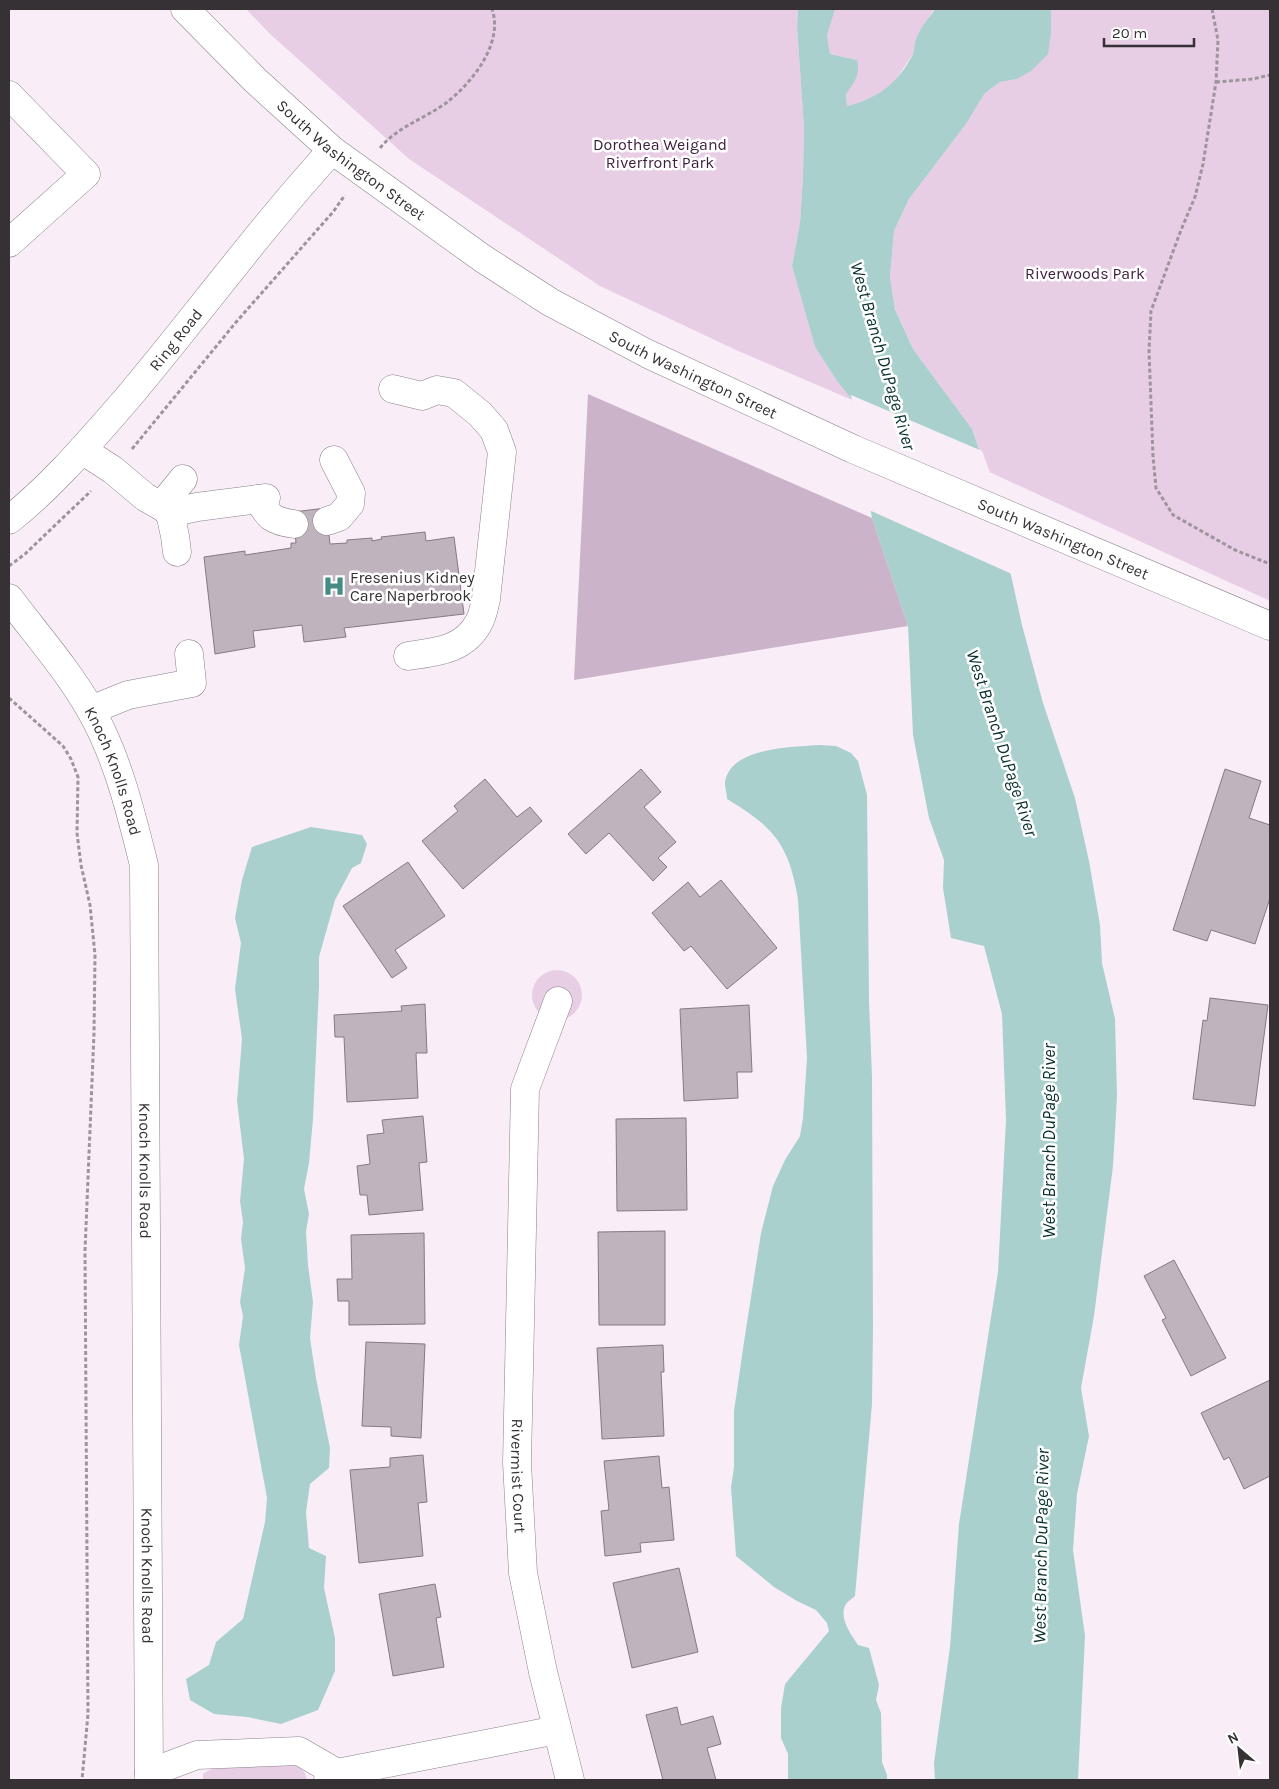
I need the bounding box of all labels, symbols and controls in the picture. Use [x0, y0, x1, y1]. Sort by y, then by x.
scale bar [1104, 15, 1194, 47]
text: 20 m [1112, 24, 1147, 42]
street label: South Washington Street [273, 96, 429, 224]
park label: Dorothea Weigand Riverfront Park [593, 135, 727, 172]
water label: West Branch DuPage River [846, 259, 921, 454]
park label: Riverwoods Park [1025, 264, 1145, 283]
street label: Ring Road [145, 305, 206, 375]
street label: South Washington Street [606, 326, 780, 423]
street label: South Washington Street [975, 494, 1152, 583]
place label: Fresenius Kidney Care Naperbrook [350, 568, 475, 605]
hospital icon: Fresenius Kidney Care Naperbrook [321, 573, 347, 599]
water label: West Branch DuPage River [961, 647, 1043, 840]
street label: Knoch Knolls Road [81, 703, 145, 837]
water label: West Branch DuPage River [1038, 1043, 1060, 1239]
street label: Knoch Knolls Road [135, 1103, 155, 1239]
street label: Rivermist Court [507, 1418, 530, 1534]
water label: West Branch DuPage River [1028, 1447, 1054, 1644]
street label: Knoch Knolls Road [138, 1508, 157, 1644]
north arrow [1214, 1724, 1264, 1774]
text: N [1225, 1728, 1242, 1748]

